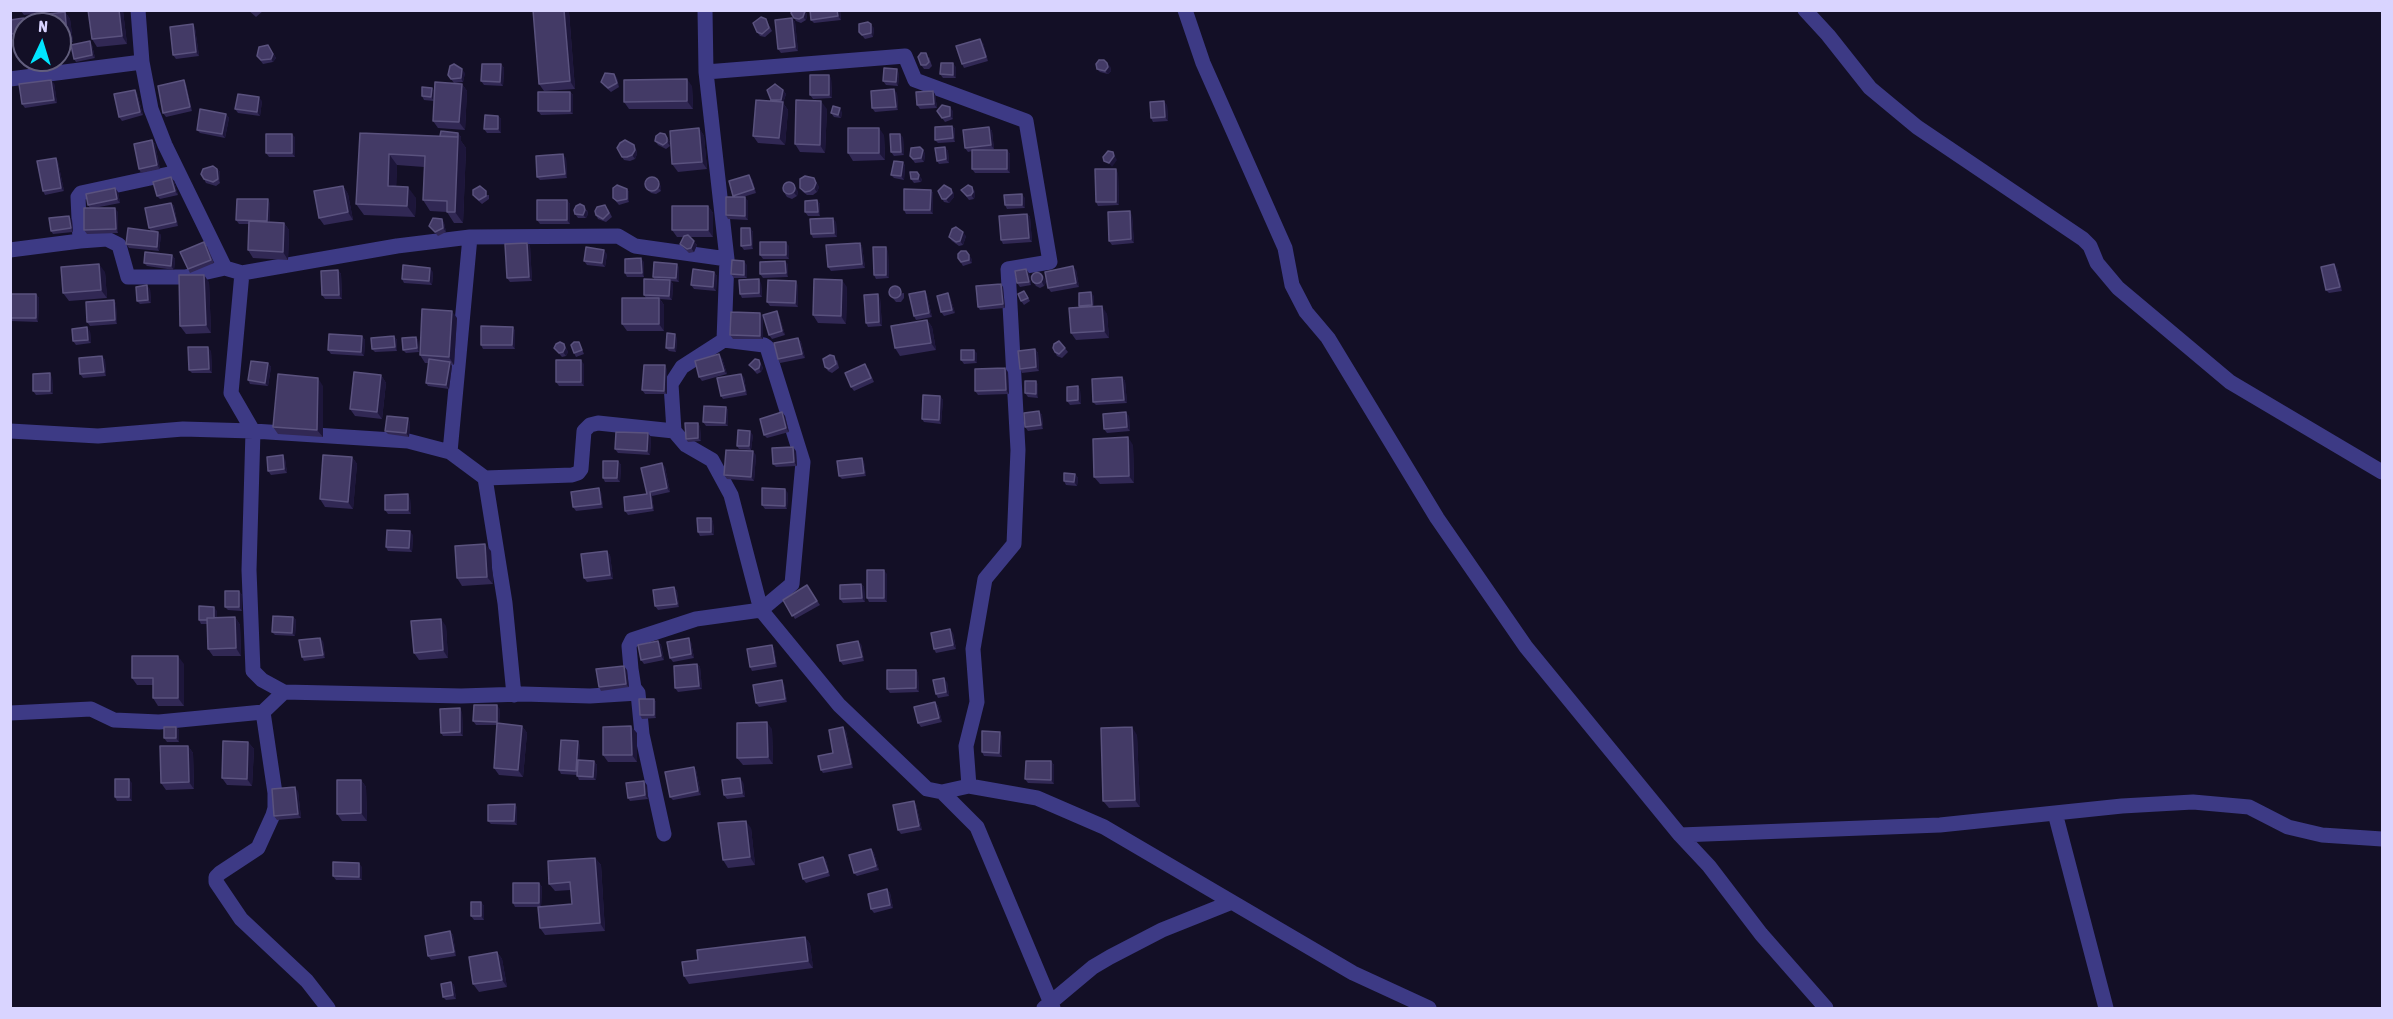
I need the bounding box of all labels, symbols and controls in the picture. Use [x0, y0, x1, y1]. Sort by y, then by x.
north arrow [12, 12, 72, 72]
text: N [38, 17, 48, 35]

